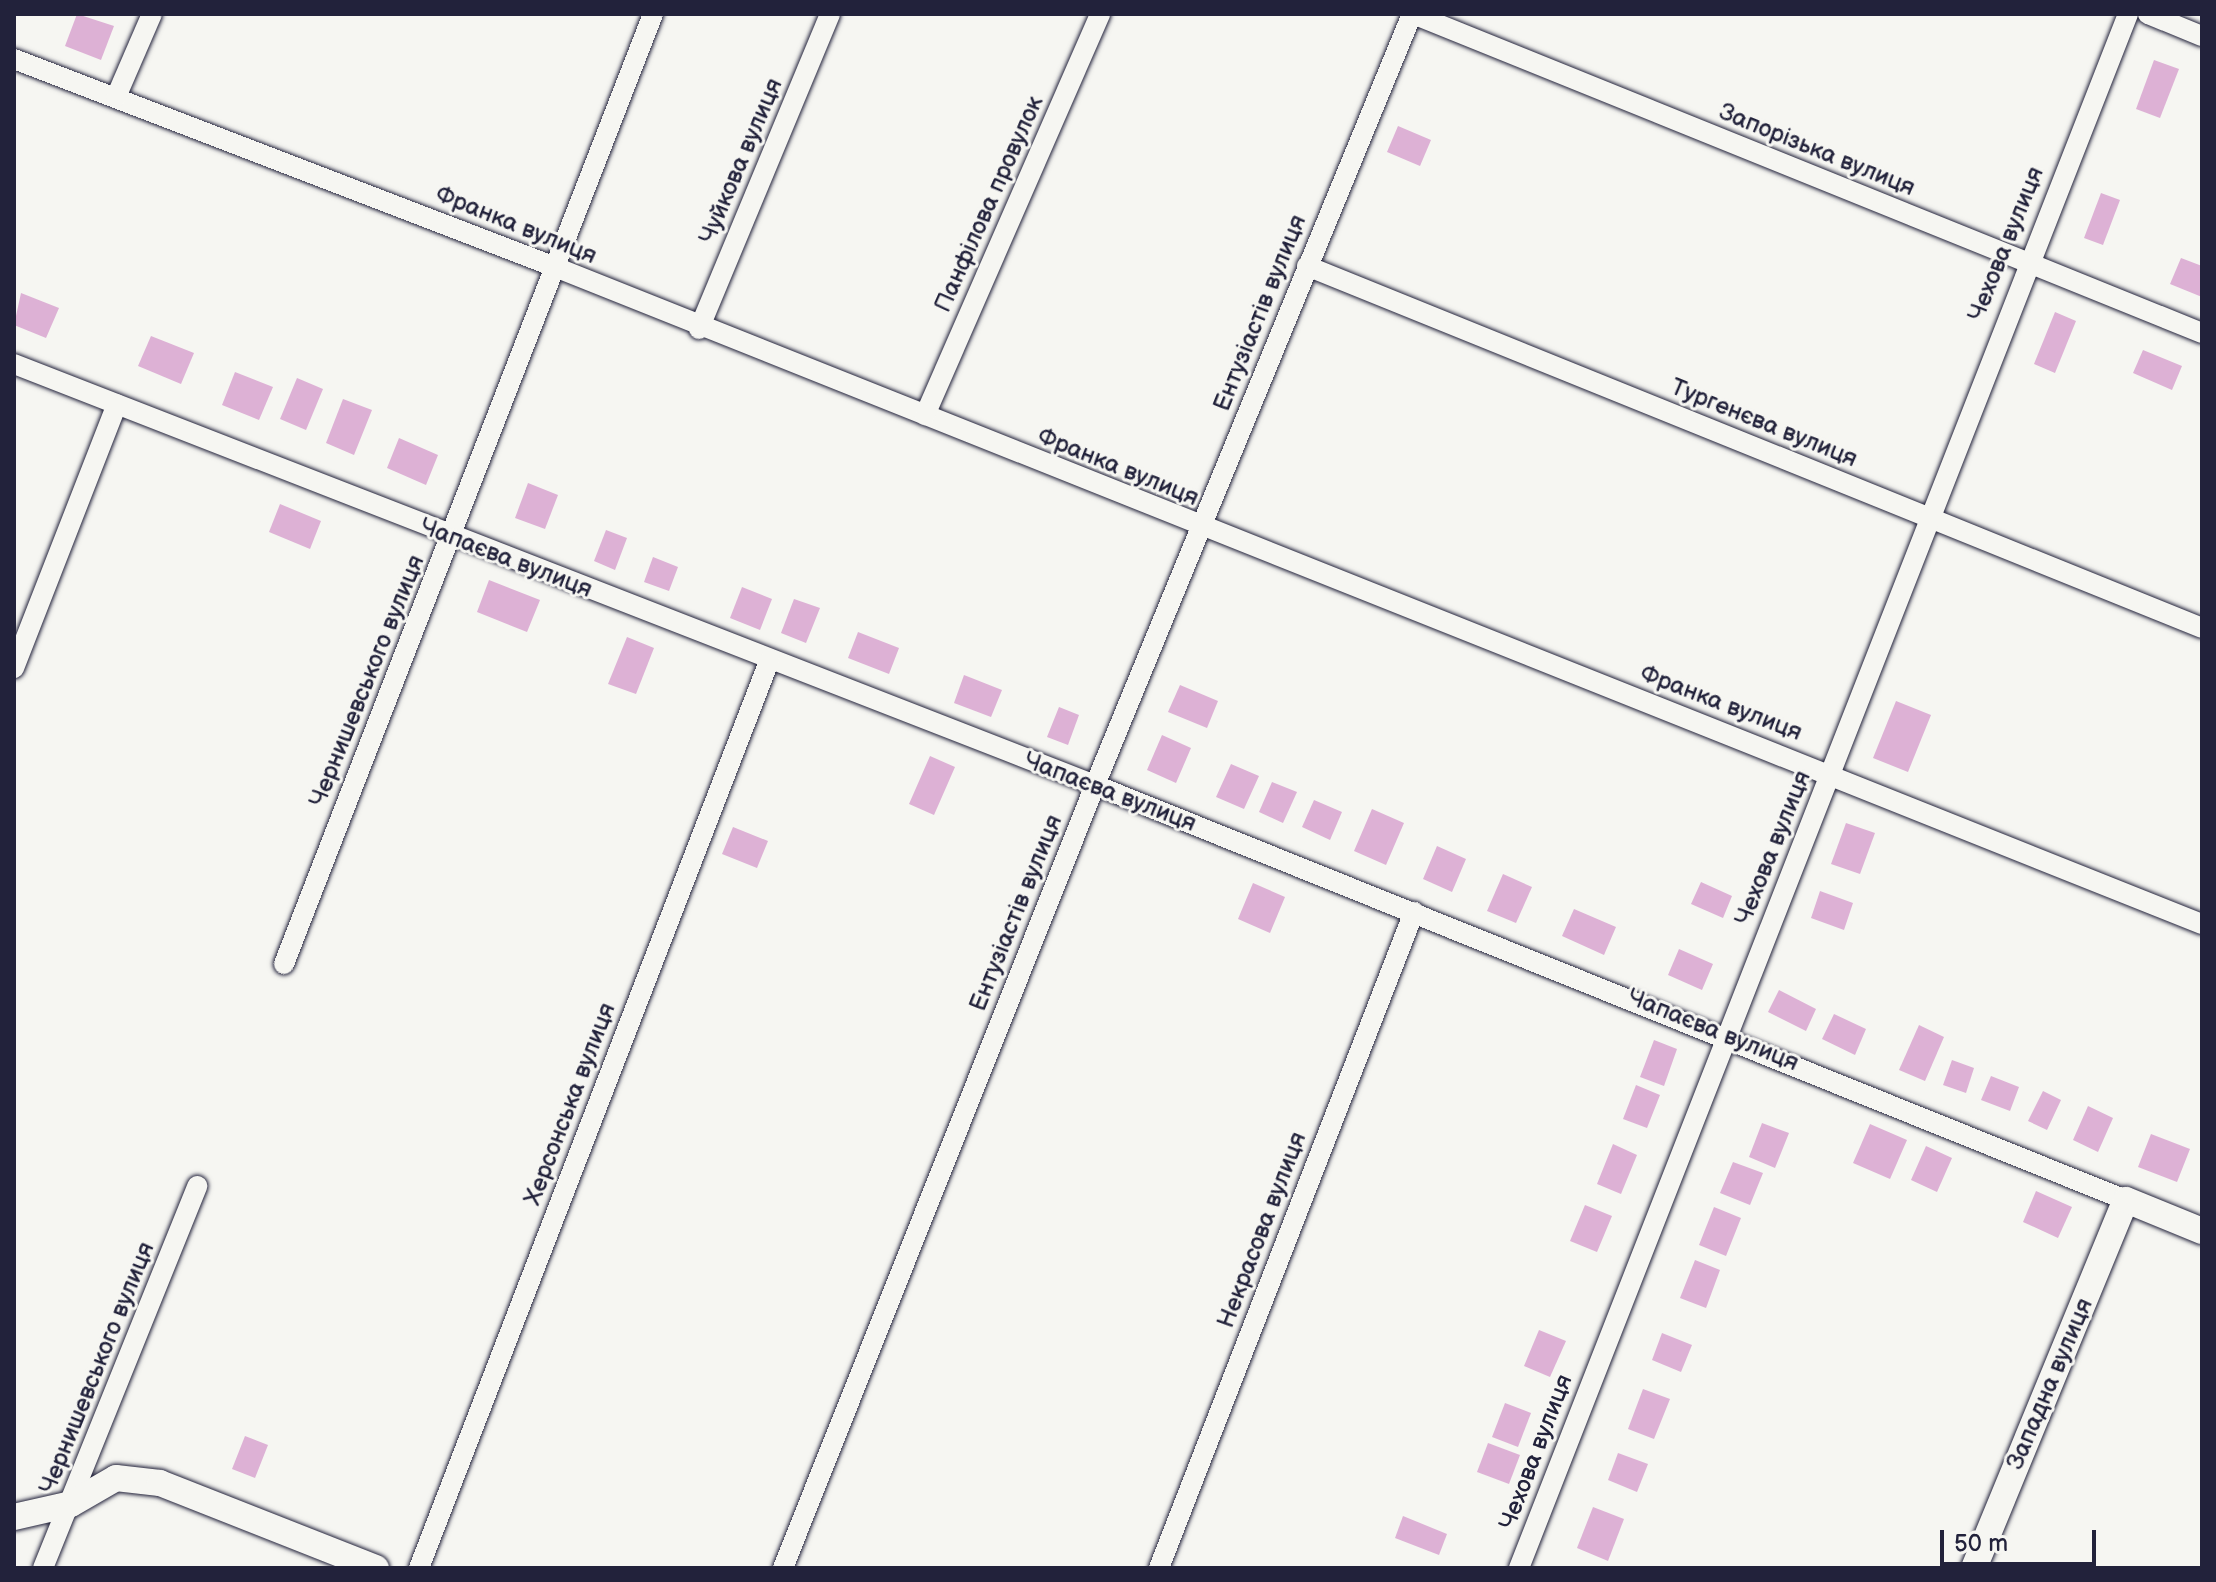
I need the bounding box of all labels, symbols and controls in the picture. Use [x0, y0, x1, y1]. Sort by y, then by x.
street label: Чуйкова вулиця [693, 74, 789, 248]
street label: Панфілова провулок [928, 91, 1050, 317]
street label: Запорізька вулиця [1715, 98, 1919, 202]
street label: Чехова вулиця [1962, 163, 2050, 325]
street label: Франка вулиця [431, 180, 601, 270]
street label: Ентузіастів вулиця [1207, 211, 1313, 415]
street label: Тургенєва вулиця [1667, 372, 1861, 474]
street label: Франка вулиця [1033, 422, 1203, 512]
street label: Чапаєва вулиця [416, 512, 596, 604]
street label: Чернишевського вулиця [303, 551, 431, 811]
street label: Франка вулиця [1636, 659, 1806, 747]
street label: Чапаєва вулиця [1020, 746, 1200, 838]
street label: Чехова вулиця [1729, 767, 1817, 929]
street label: Ентузіастів вулиця [963, 811, 1069, 1015]
street label: Чапаєва вулиця [1623, 983, 1803, 1077]
street label: Херсонська вулиця [518, 999, 622, 1209]
street label: Некрасова вулиця [1211, 1128, 1313, 1332]
street label: Чернишевського вулиця [33, 1238, 161, 1498]
street label: Западна вулиця [2001, 1294, 2099, 1474]
street label: Чехова вулиця [1493, 1370, 1579, 1534]
scale bar [1944, 1514, 2100, 1564]
text: 50 m [1954, 1529, 2008, 1558]

